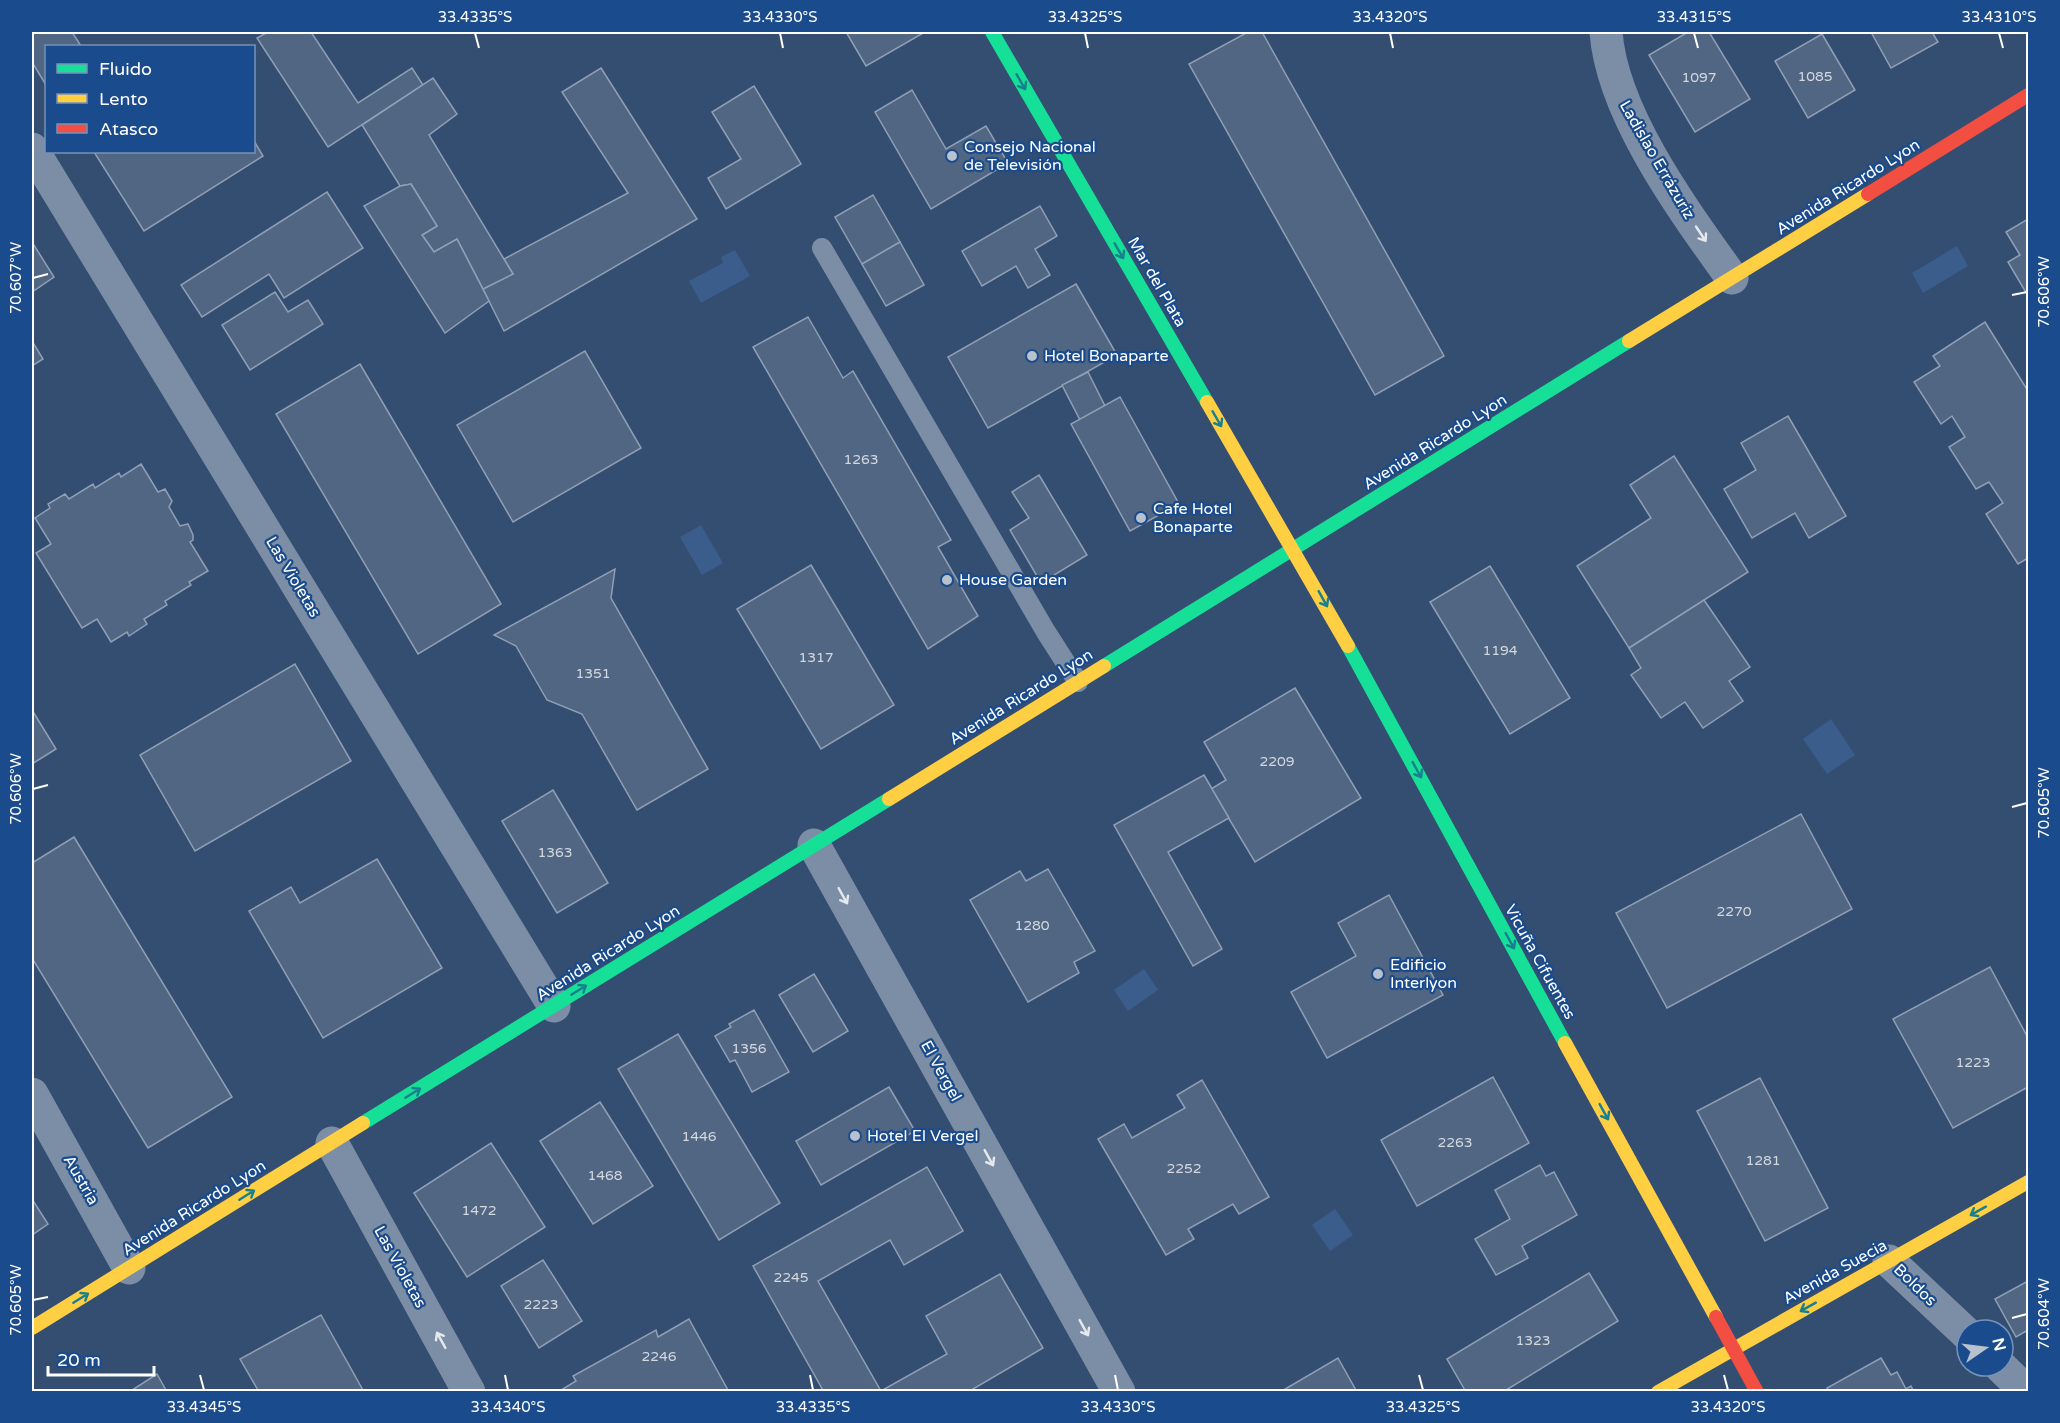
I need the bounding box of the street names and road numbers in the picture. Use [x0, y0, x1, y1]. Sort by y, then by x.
street label: Ladislao Errázuriz [1615, 97, 1699, 223]
street label: Avenida Ricardo Lyon [1772, 135, 1924, 239]
street label: Mar del Plata [1123, 233, 1191, 331]
street label: Avenida Ricardo Lyon [1359, 390, 1511, 494]
street label: Las Violetas [261, 533, 325, 621]
street label: Avenida Ricardo Lyon [945, 645, 1097, 749]
street label: Avenida Ricardo Lyon [532, 901, 684, 1005]
street label: Vicuña Cifuentes [1500, 901, 1580, 1023]
street label: El Vergel [916, 1037, 966, 1105]
street label: Austria [59, 1151, 103, 1209]
street label: Avenida Ricardo Lyon [118, 1156, 270, 1260]
street label: Las Violetas [369, 1223, 431, 1311]
street label: Avenida Suecia [1780, 1235, 1890, 1309]
street label: Boldos [1889, 1260, 1941, 1310]

